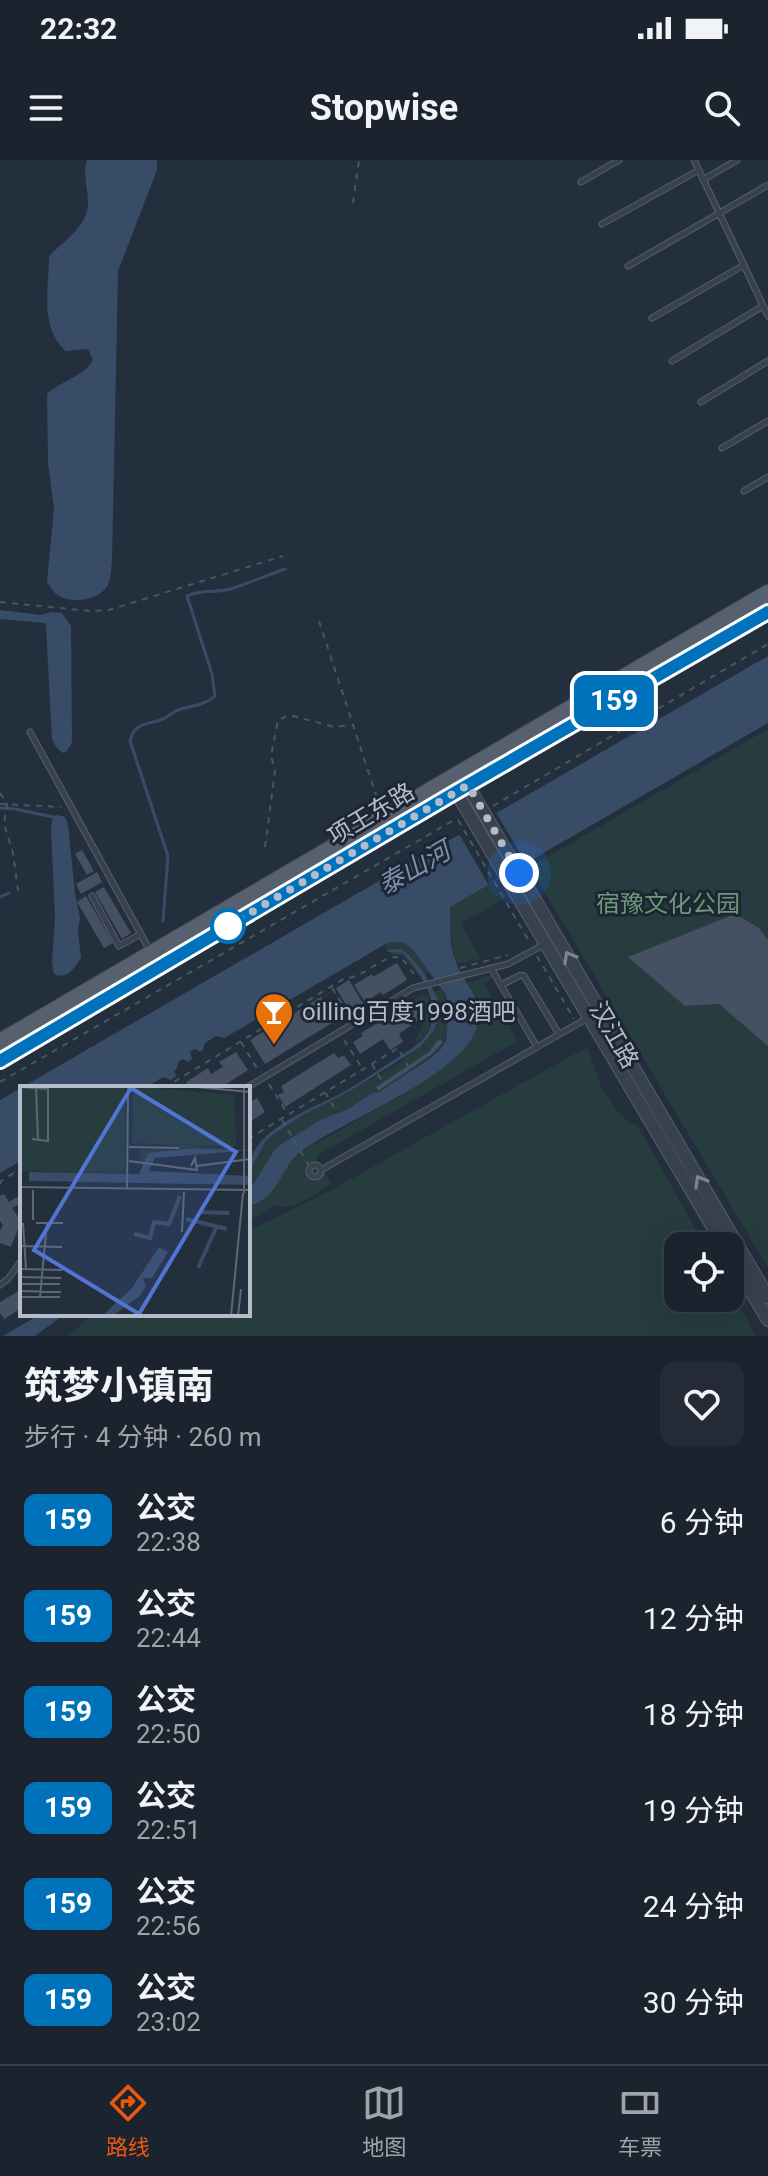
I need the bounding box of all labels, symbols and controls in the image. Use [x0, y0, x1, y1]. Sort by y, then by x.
text: 22:32 [40, 11, 117, 46]
icon: menu [24, 86, 68, 130]
icon: search [700, 86, 744, 130]
text: Stopwise [310, 87, 458, 129]
line badge: 159 [568, 675, 660, 727]
text: 159 [590, 684, 638, 717]
street label: 项王东路 [323, 777, 419, 851]
water label: 泰山河 [373, 833, 460, 900]
your location [499, 853, 539, 893]
park label: 宿豫文化公园 [596, 890, 740, 918]
unlabelled marker [211, 909, 245, 943]
one-way arrow [563, 951, 579, 966]
bar icon: oilling百度1998酒吧 [253, 991, 295, 1046]
street label: 汉江路 [584, 997, 644, 1073]
place label: oilling百度1998酒吧 [302, 998, 516, 1026]
inset map [20, 1086, 250, 1316]
one-way arrow [694, 1175, 710, 1190]
map controls [664, 1232, 744, 1312]
button: locate [664, 1232, 744, 1312]
button: heart [660, 1362, 744, 1446]
text: 筑梦小镇南 [24, 1364, 214, 1408]
text: 步行 · 4 分钟 · 260 m [24, 1422, 262, 1452]
text: 公交 [136, 1490, 196, 1525]
text: 159 [44, 1503, 92, 1536]
text: 6 分钟 [660, 1505, 744, 1540]
text: 22:38 [136, 1527, 201, 1557]
text: 公交 [136, 1586, 196, 1621]
text: 159 [44, 1599, 92, 1632]
text: 12 分钟 [643, 1601, 744, 1636]
text: 22:44 [136, 1623, 201, 1653]
text: 公交 [136, 1682, 196, 1717]
text: 159 [44, 1695, 92, 1728]
text: 18 分钟 [643, 1697, 744, 1732]
text: 22:50 [136, 1719, 201, 1749]
text: 公交 [136, 1778, 196, 1813]
text: 159 [44, 1791, 92, 1824]
text: 19 分钟 [643, 1793, 744, 1828]
text: 22:51 [136, 1815, 201, 1845]
text: 公交 [136, 1874, 196, 1909]
text: 159 [44, 1887, 92, 1920]
text: 24 分钟 [643, 1889, 744, 1924]
text: 22:56 [136, 1911, 201, 1941]
text: 公交 [136, 1970, 196, 2005]
text: 159 [44, 1983, 92, 2016]
text: 30 分钟 [643, 1985, 744, 2020]
text: 23:02 [136, 2007, 201, 2037]
tab: 路线 [106, 2081, 150, 2161]
tab: 地图 [362, 2081, 406, 2161]
tab: 车票 [618, 2081, 662, 2161]

